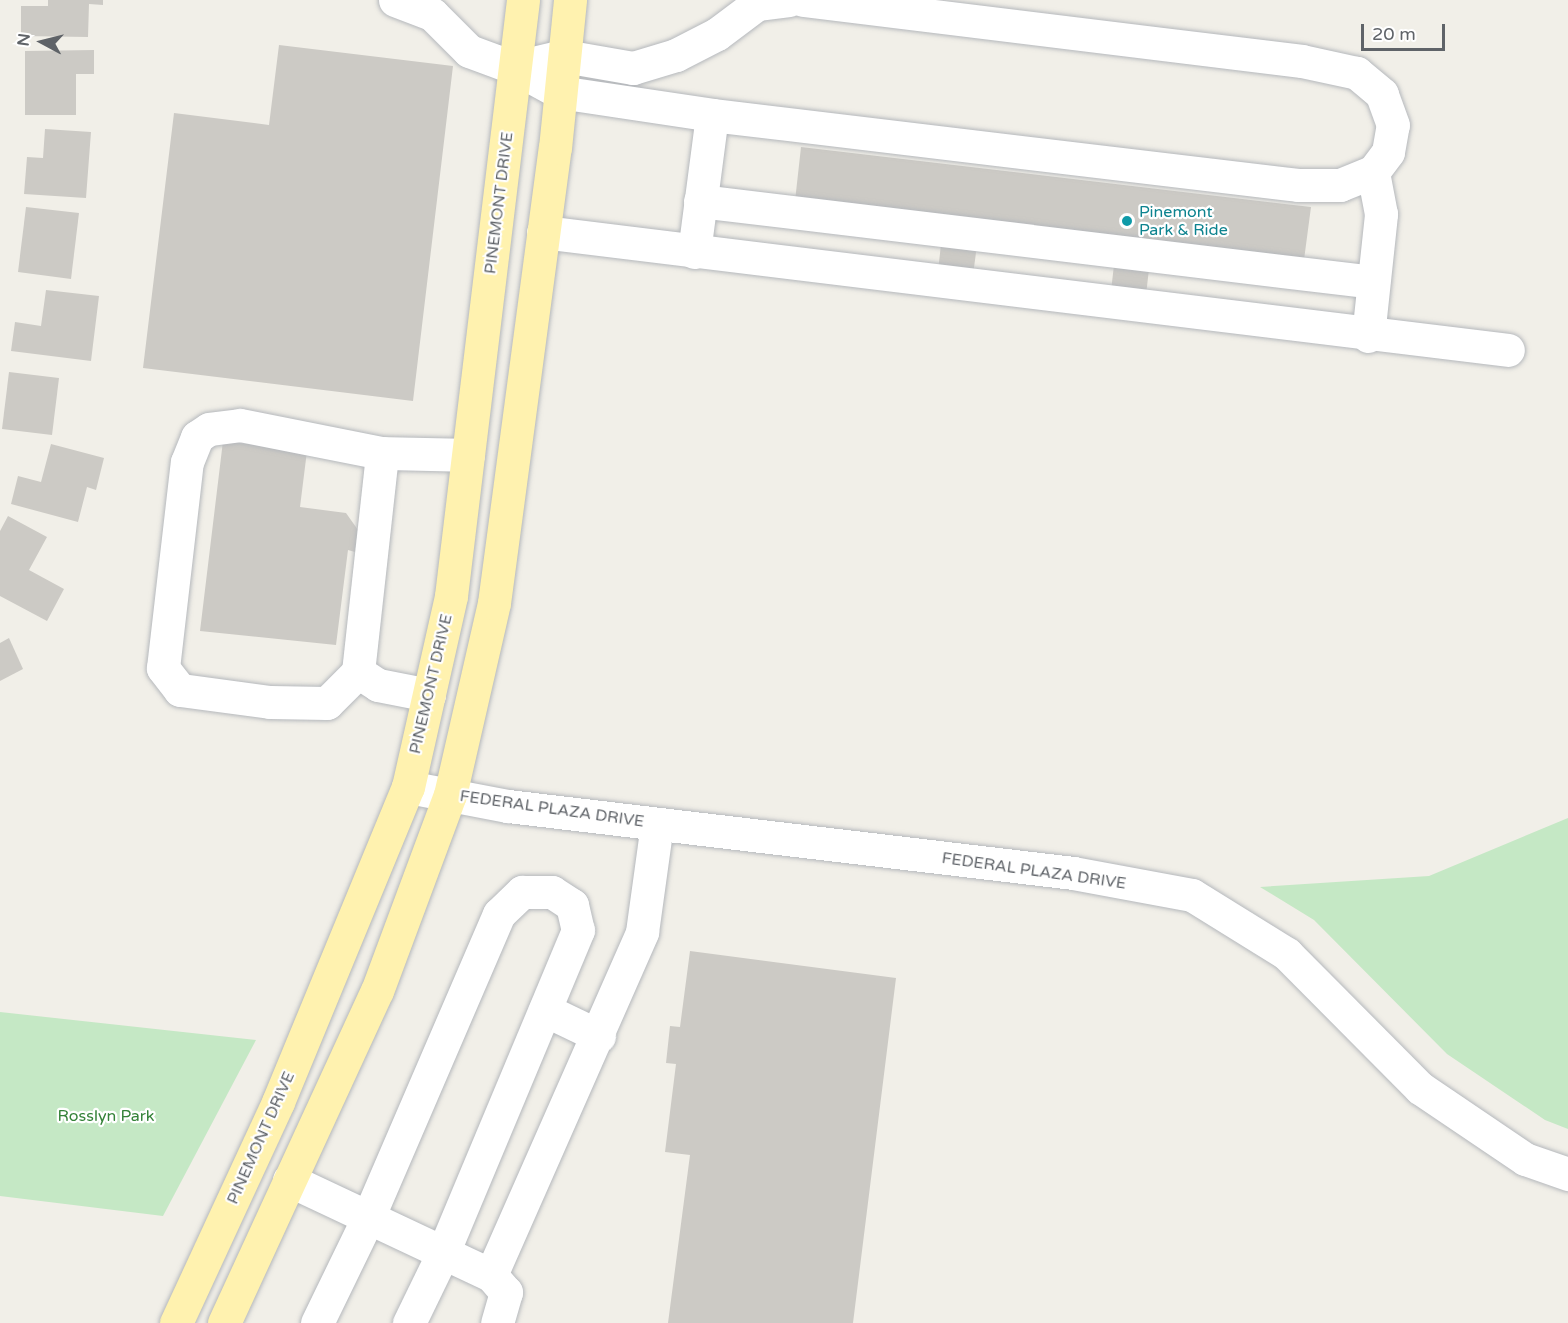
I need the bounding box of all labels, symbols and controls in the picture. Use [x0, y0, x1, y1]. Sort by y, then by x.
north arrow [12, 12, 72, 72]
scale bar [1364, 12, 1448, 50]
text: 20 m [1372, 23, 1416, 45]
text: N [13, 32, 35, 47]
street label: PINEMONT DRIVE [481, 131, 517, 275]
place label: Pinemont Park & Ride [1139, 202, 1228, 240]
marker: Pinemont Park & Ride [1120, 214, 1134, 228]
street label: PINEMONT DRIVE [406, 612, 456, 756]
street label: FEDERAL PLAZA DRIVE [459, 787, 645, 831]
street label: FEDERAL PLAZA DRIVE [941, 849, 1127, 893]
street label: PINEMONT DRIVE [223, 1069, 299, 1207]
park label: Rosslyn Park [57, 1106, 155, 1126]

